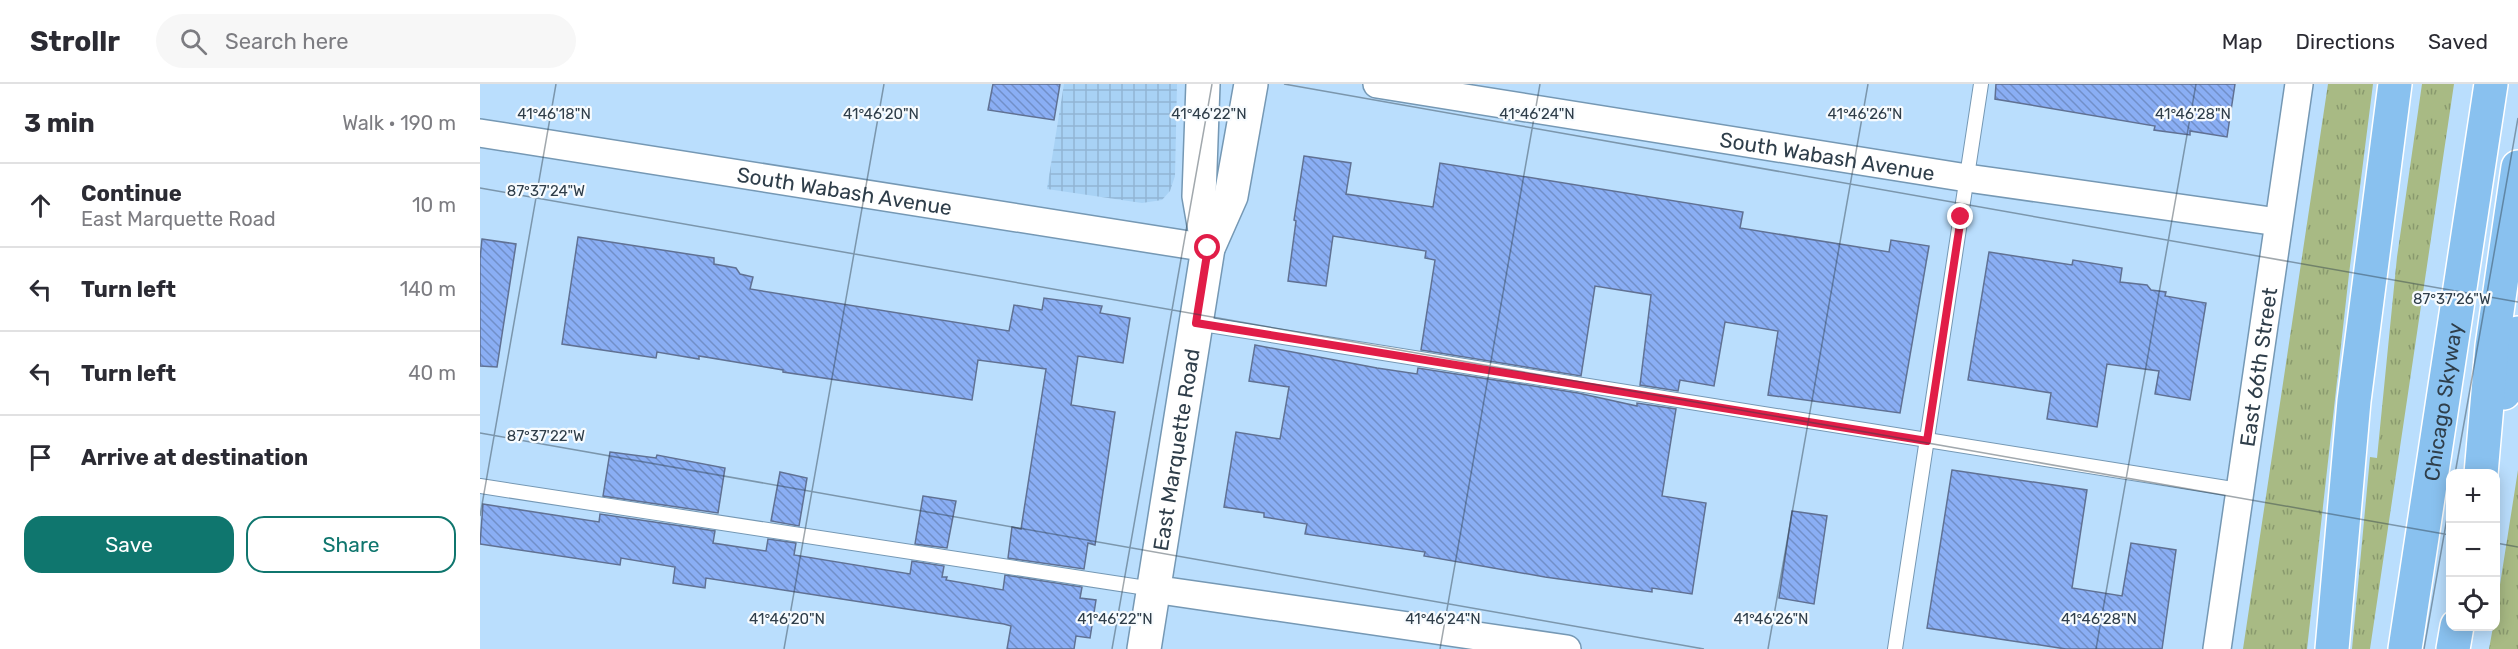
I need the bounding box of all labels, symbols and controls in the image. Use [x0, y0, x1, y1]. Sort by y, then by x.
search box [156, 14, 576, 68]
text: Strollr [30, 25, 120, 58]
icon: search [177, 25, 210, 58]
text: Search here [225, 28, 348, 55]
text: Map [2222, 29, 2263, 54]
text: Directions [2296, 29, 2395, 54]
text: Saved [2428, 29, 2488, 54]
text: 41°46'18"N [517, 105, 591, 123]
text: 41°46'20"N [843, 105, 919, 123]
text: 41°46'22"N [1171, 105, 1247, 123]
text: 41°46'24"N [1499, 105, 1575, 123]
text: 41°46'26"N [1827, 105, 1903, 123]
text: 41°46'28"N [2155, 105, 2231, 123]
text: 3 min [24, 108, 95, 139]
text: Walk · 190 m [342, 111, 456, 135]
street label: South Wabash Avenue [1718, 126, 1937, 185]
street label: South Wabash Avenue [735, 161, 954, 220]
text: Continue [81, 180, 182, 207]
text: 87°37'24"W [507, 182, 585, 200]
icon: ahead [24, 189, 57, 222]
text: 10 m [412, 193, 456, 217]
route end [1947, 203, 1973, 229]
text: East Marquette Road [81, 207, 276, 231]
route start [1194, 234, 1220, 260]
icon: left [24, 273, 57, 306]
text: Turn left [81, 276, 176, 303]
text: 140 m [400, 277, 456, 301]
street label: East 66th Street [2234, 286, 2282, 448]
text: 87°37'26"W [2413, 290, 2491, 308]
street label: Chicago Skyway [2418, 321, 2467, 483]
street label: East Marquette Road [1147, 347, 1204, 552]
icon: left [24, 357, 57, 390]
text: Turn left [81, 360, 176, 387]
text: 40 m [408, 361, 456, 385]
text: 87°37'22"W [507, 427, 585, 445]
icon: arrive [24, 441, 57, 474]
text: Arrive at destination [81, 444, 308, 471]
map controls [2446, 469, 2500, 631]
button: + [2446, 469, 2500, 523]
button: Save [24, 516, 234, 573]
button: Share [246, 516, 456, 573]
button: − [2446, 523, 2500, 577]
button: locate [2446, 577, 2500, 631]
text: 41°46'20"N [749, 610, 825, 628]
text: 41°46'22"N [1077, 610, 1153, 628]
text: 41°46'24"N [1405, 610, 1481, 628]
text: 41°46'26"N [1733, 610, 1809, 628]
text: 41°46'28"N [2061, 610, 2137, 628]

